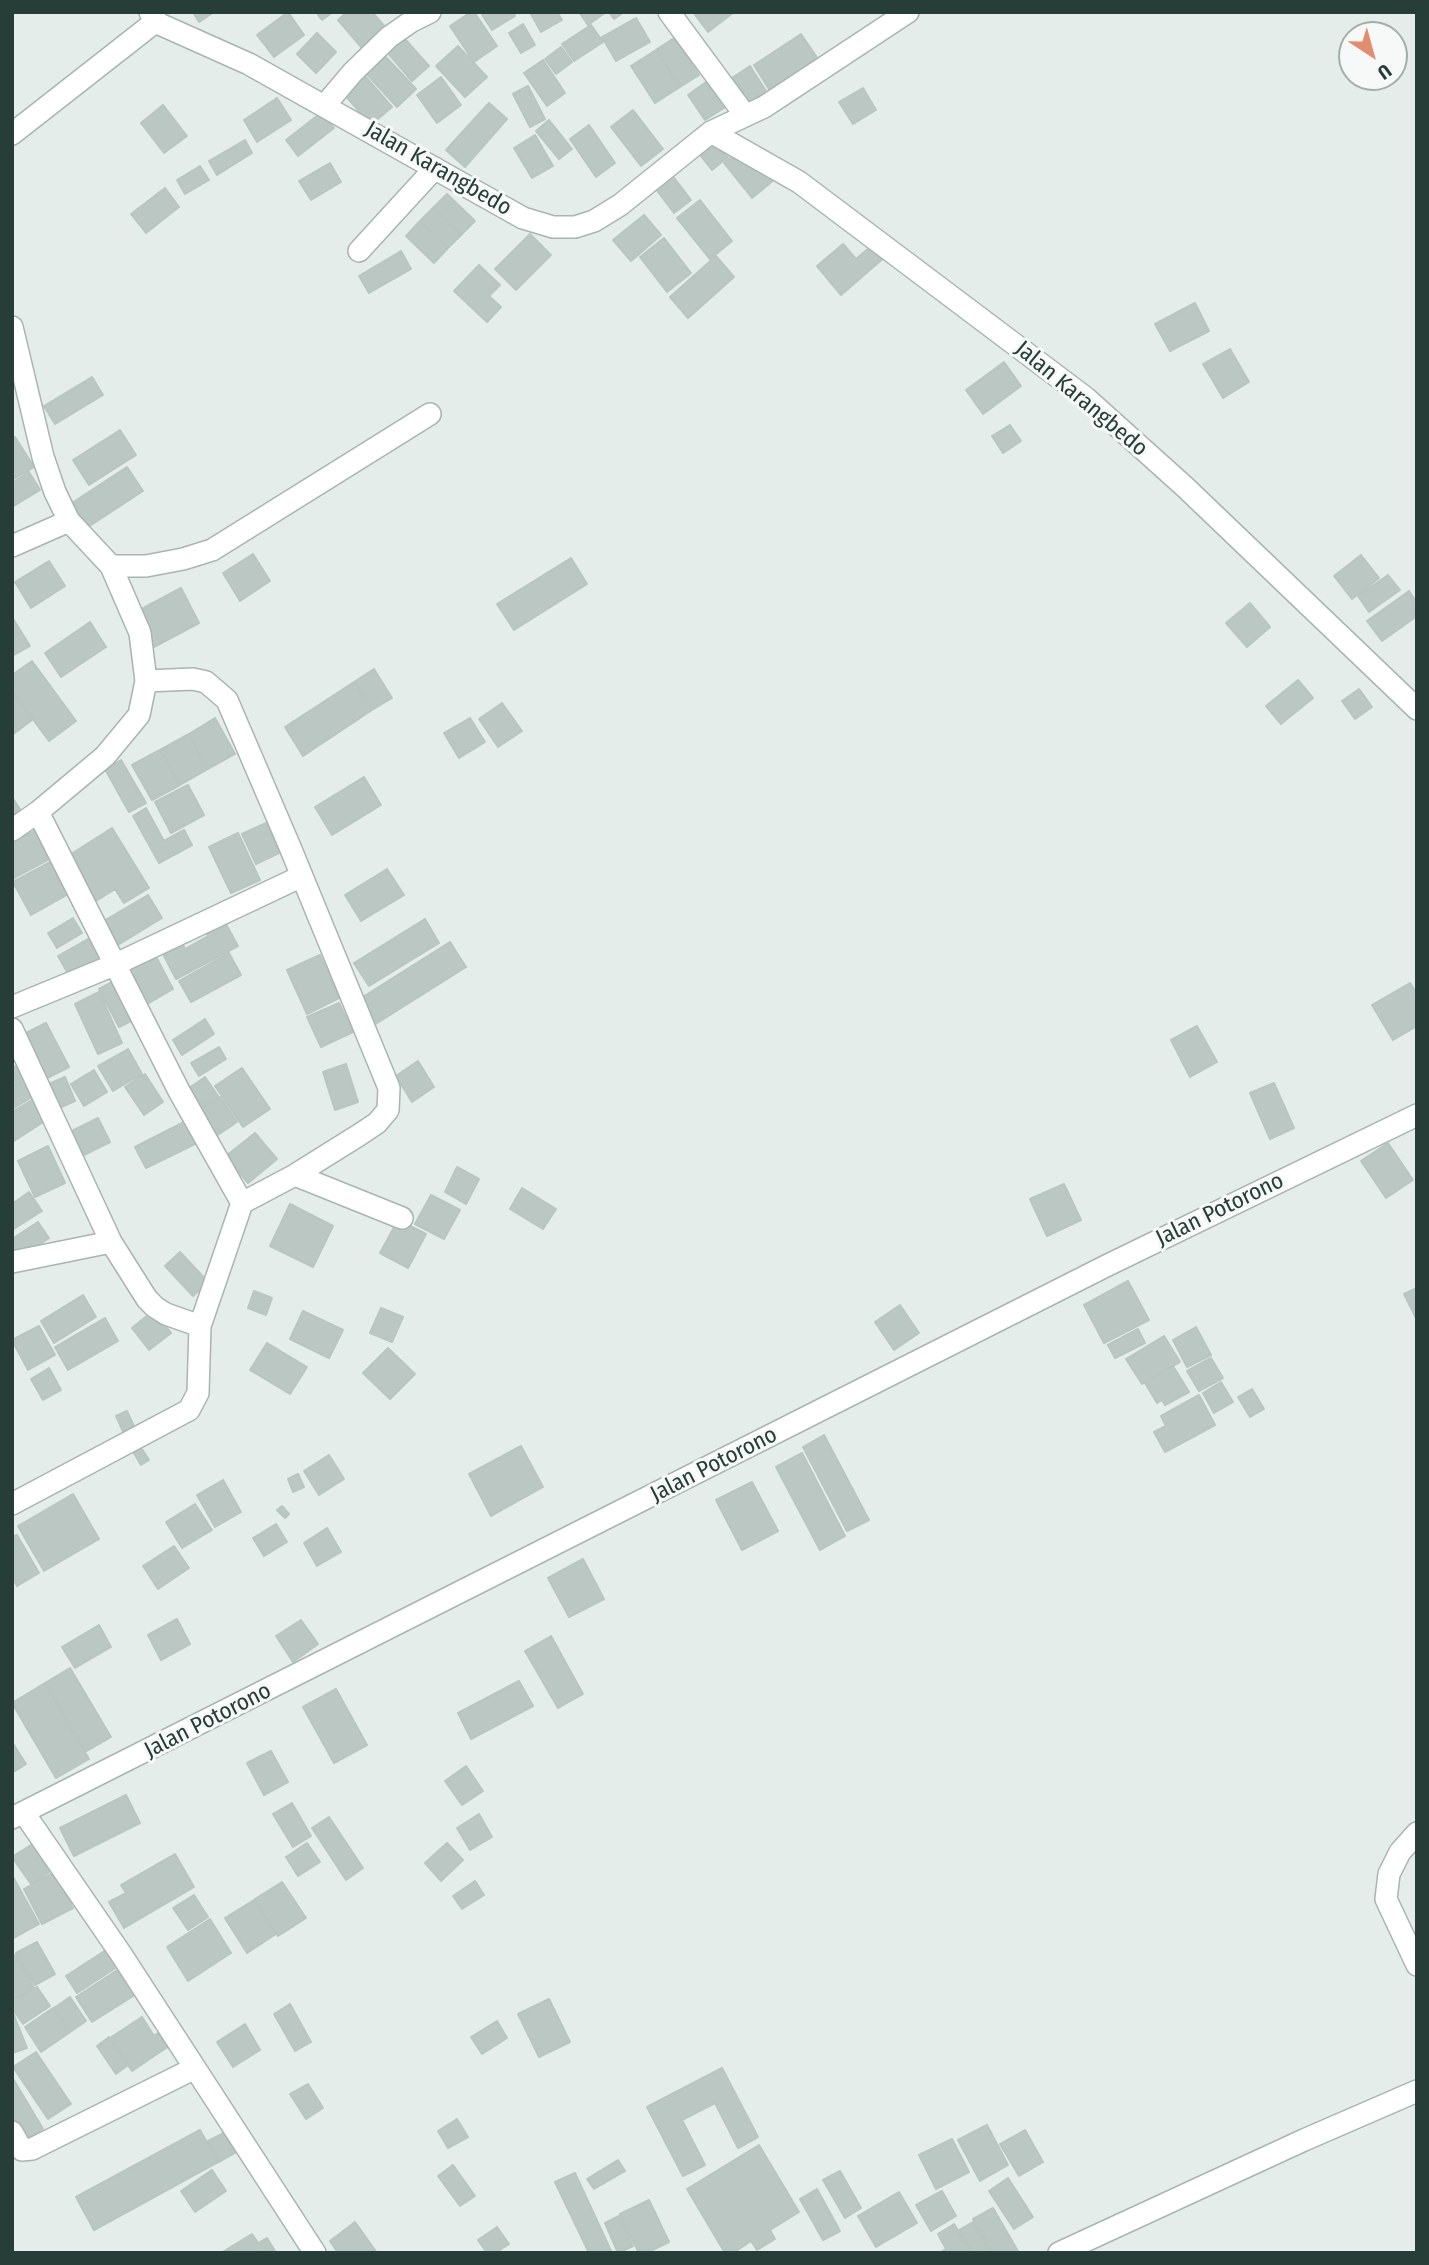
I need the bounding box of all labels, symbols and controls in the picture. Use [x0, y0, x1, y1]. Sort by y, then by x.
north arrow [1338, 21, 1408, 91]
text: U [1373, 59, 1396, 84]
street label: Jalan Karangbedo [360, 116, 516, 222]
street label: Jalan Karangbedo [1009, 335, 1153, 463]
street label: Jalan Potorono [1152, 1167, 1288, 1253]
street label: Jalan Potorono [646, 1421, 782, 1509]
street label: Jalan Potorono [140, 1677, 276, 1765]

